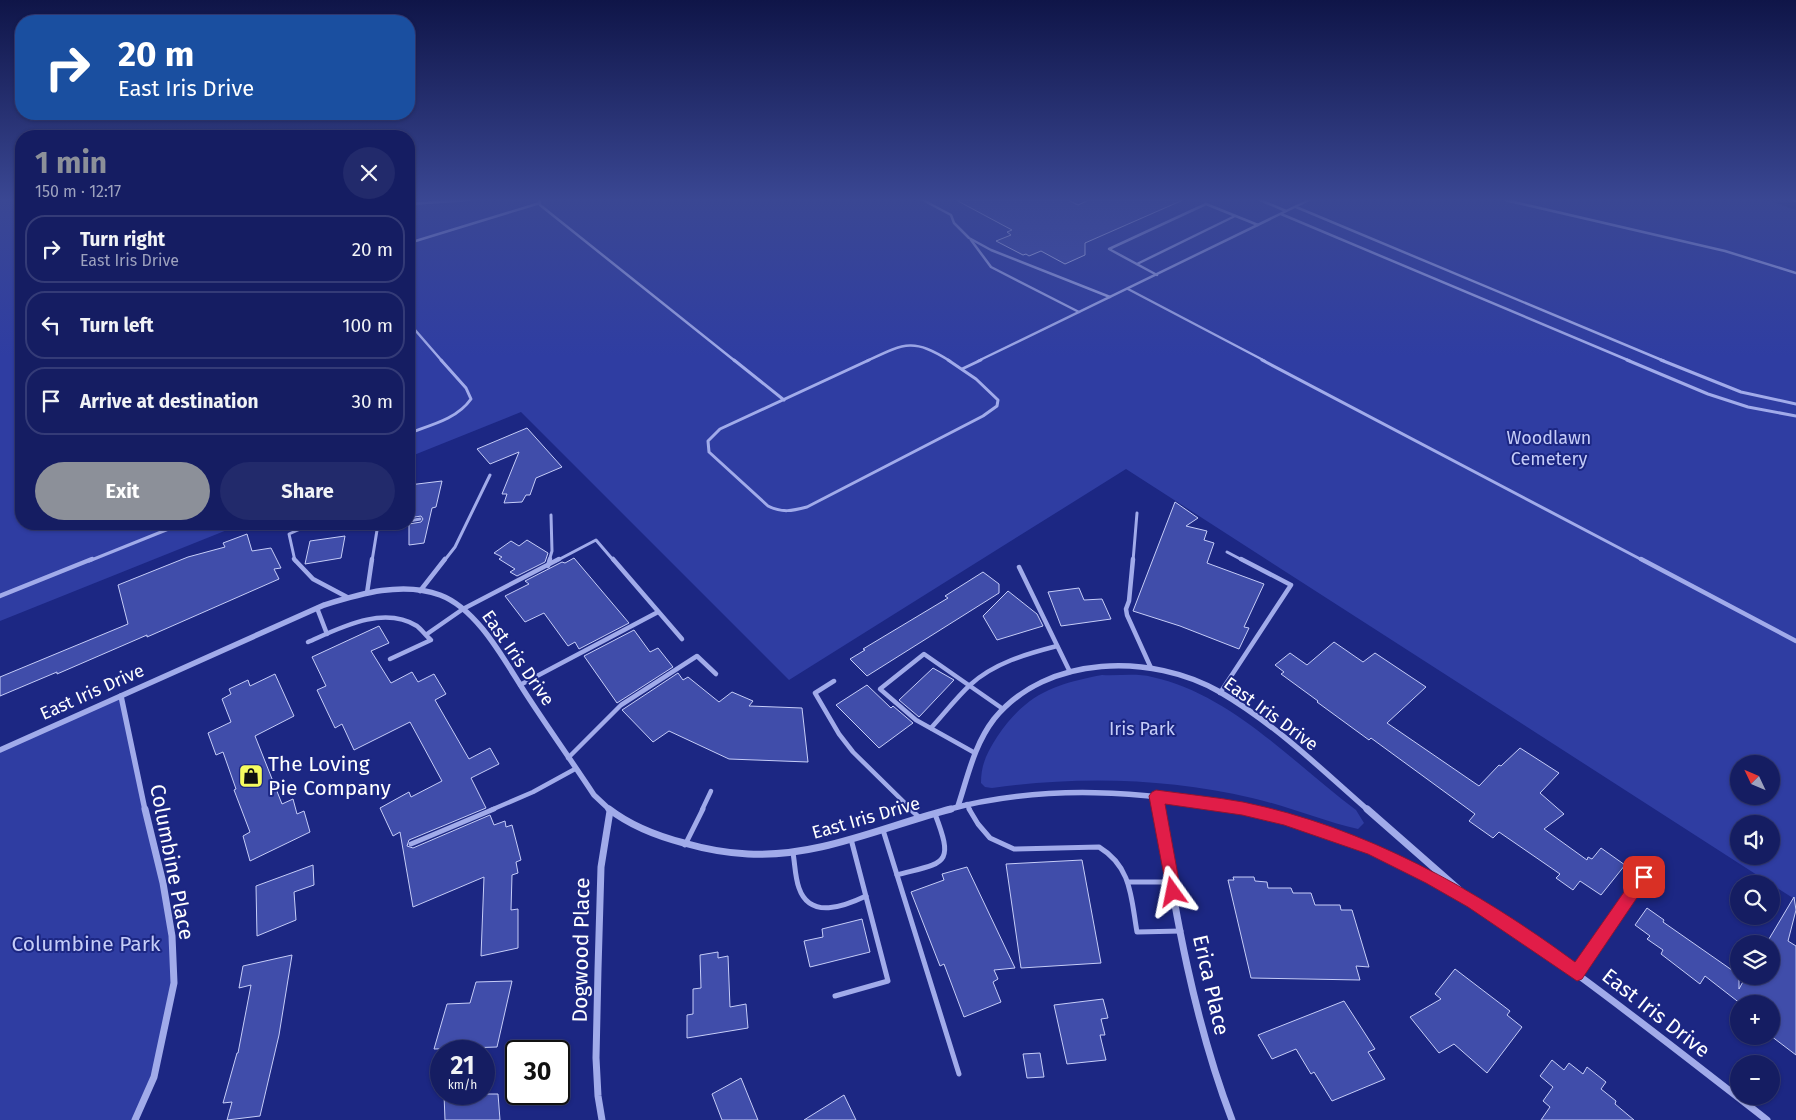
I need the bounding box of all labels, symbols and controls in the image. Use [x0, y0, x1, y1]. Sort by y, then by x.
text: 20 m [118, 33, 194, 75]
icon: right [35, 35, 100, 100]
text: East Iris Drive [118, 75, 254, 102]
text: 1 min [35, 145, 107, 181]
button: close [343, 147, 395, 199]
text: 150 m · 12:17 [35, 182, 121, 201]
text: Turn right [80, 228, 165, 251]
icon: right [37, 235, 65, 263]
text: 20 m [352, 238, 393, 261]
text: East Iris Drive [80, 251, 179, 270]
icon: left [37, 311, 65, 339]
text: Turn left [80, 314, 154, 337]
text: 100 m [342, 314, 393, 337]
icon: arrive [37, 387, 65, 415]
text: Arrive at destination [80, 390, 259, 413]
text: 30 m [352, 390, 393, 413]
park label: Woodlawn Cemetery [1507, 427, 1591, 470]
button: Exit [35, 462, 210, 520]
button: Share [220, 462, 395, 520]
street label: East Iris Drive [477, 606, 559, 710]
street label: East Iris Drive [37, 659, 147, 725]
street label: East Iris Drive [1219, 672, 1323, 756]
park label: Iris Park [1109, 718, 1176, 740]
place label: The Loving Pie Company [268, 751, 392, 801]
north arrow [1730, 755, 1780, 805]
map controls [1730, 755, 1780, 1105]
shop icon: The Loving Pie Company [238, 763, 264, 789]
street label: Columbine Place [144, 782, 200, 942]
street label: East Iris Drive [809, 792, 923, 844]
button: sound [1730, 815, 1780, 865]
pin [1623, 856, 1665, 898]
icon: arrive [1630, 863, 1658, 891]
position arrow [1146, 865, 1198, 917]
button: search [1730, 875, 1780, 925]
street label: Dogwood Place [567, 877, 595, 1023]
park label: Columbine Park [11, 931, 161, 957]
street label: Erica Place [1187, 932, 1235, 1038]
button: layers [1730, 935, 1780, 985]
street label: East Iris Drive [1597, 963, 1715, 1063]
button: + [1730, 995, 1780, 1045]
speed limit sign: 30 [505, 1040, 570, 1105]
text: 21 [451, 1051, 474, 1081]
button: − [1730, 1055, 1780, 1105]
text: km/h [448, 1078, 477, 1092]

